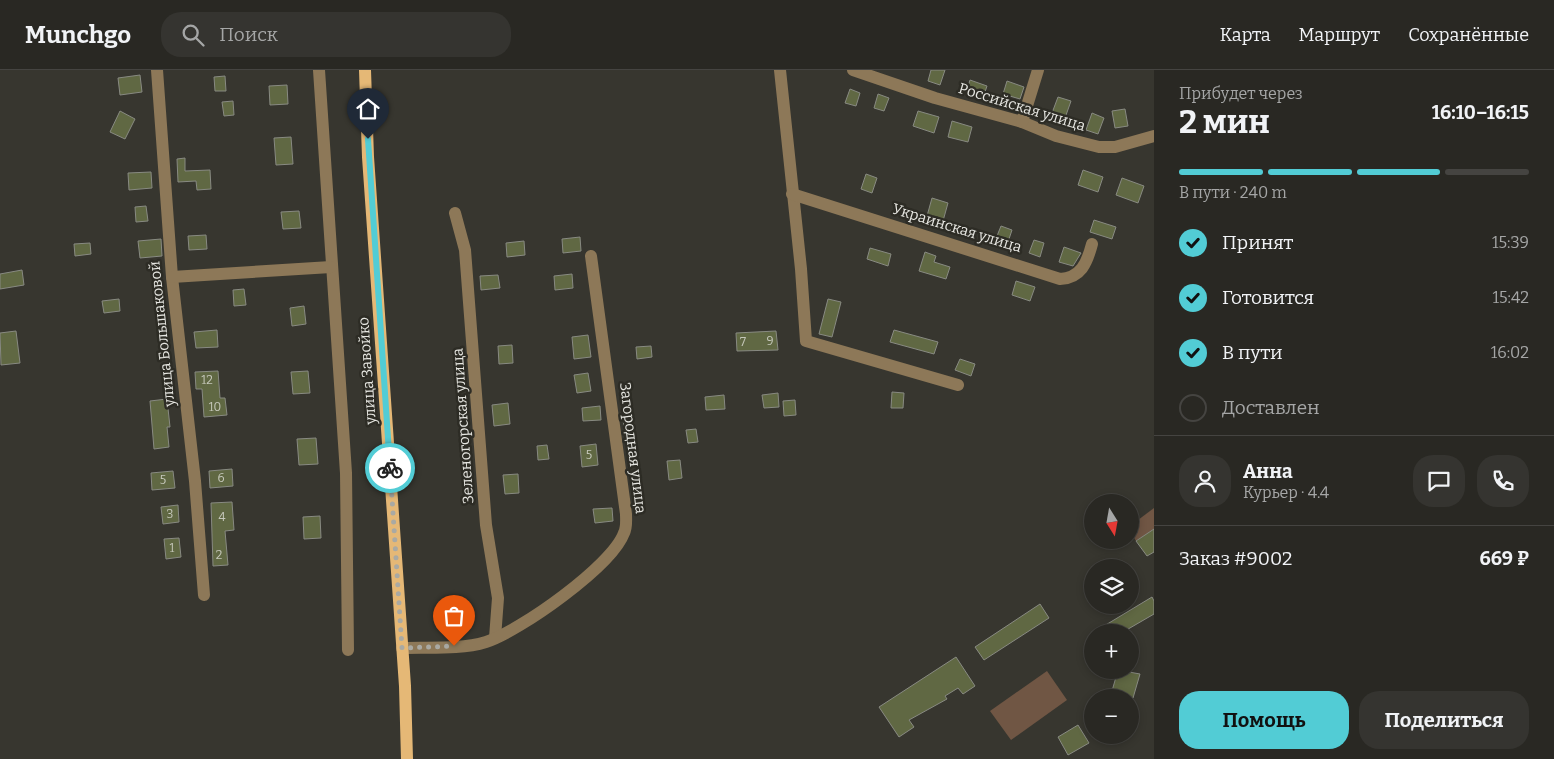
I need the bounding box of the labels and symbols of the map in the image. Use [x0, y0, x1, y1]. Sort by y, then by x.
street label: Российская улица [956, 79, 1088, 135]
pin [347, 88, 389, 139]
street label: Украинская улица [890, 200, 1024, 256]
street label: улица Большаковой [145, 260, 179, 409]
street label: улица Завойко [354, 317, 380, 426]
house number: 9 [766, 334, 774, 348]
house number: 7 [740, 335, 746, 349]
street label: Зеленогорская улица [449, 348, 477, 504]
house number: 12 [201, 373, 213, 387]
street label: Загородная улица [616, 381, 650, 515]
house number: 10 [209, 400, 221, 414]
courier [365, 443, 415, 493]
house number: 5 [586, 448, 592, 462]
house number: 6 [217, 471, 225, 485]
house number: 5 [160, 473, 166, 487]
north arrow [1084, 494, 1139, 549]
house number: 3 [167, 507, 174, 521]
house number: 4 [218, 510, 226, 524]
house number: 1 [170, 541, 175, 555]
house number: 2 [216, 548, 222, 562]
pin [433, 595, 475, 646]

